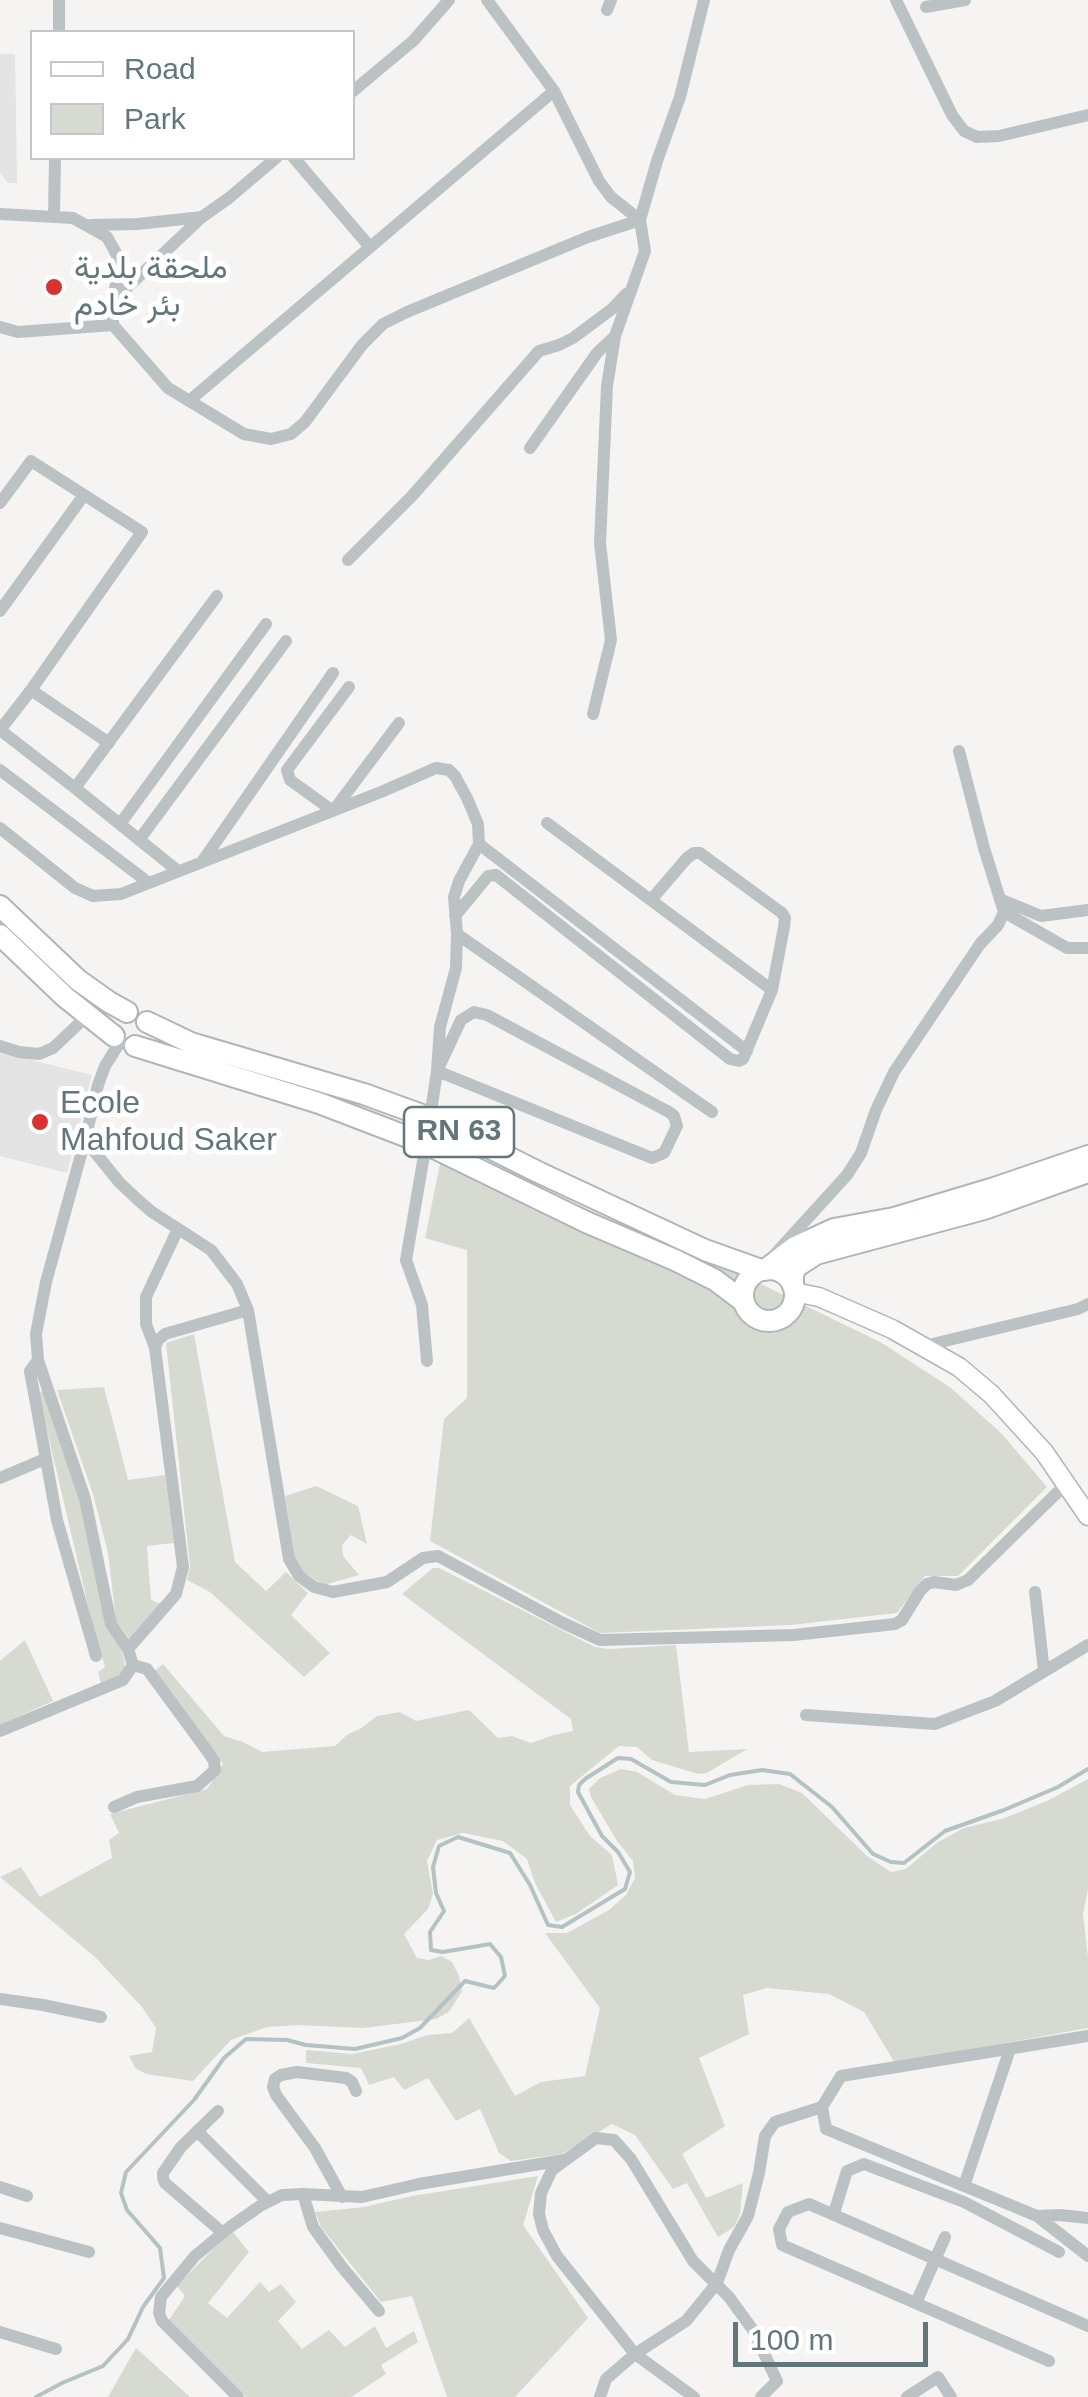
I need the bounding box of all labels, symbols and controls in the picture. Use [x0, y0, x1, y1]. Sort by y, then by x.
legend [30, 30, 355, 160]
text: Road [124, 52, 196, 85]
text: Park [124, 102, 186, 135]
place label: ملحقة بلدية بئر خادم [74, 250, 228, 325]
marker: ملحقة بلدية بئر خادم [43, 276, 65, 298]
place label: Ecole Mahfoud Saker [60, 1085, 277, 1160]
road number: RN 63 [404, 1107, 514, 1157]
marker: Ecole Mahfoud Saker [29, 1111, 51, 1133]
scale bar [738, 2302, 933, 2364]
text: 100 m [750, 2323, 833, 2356]

